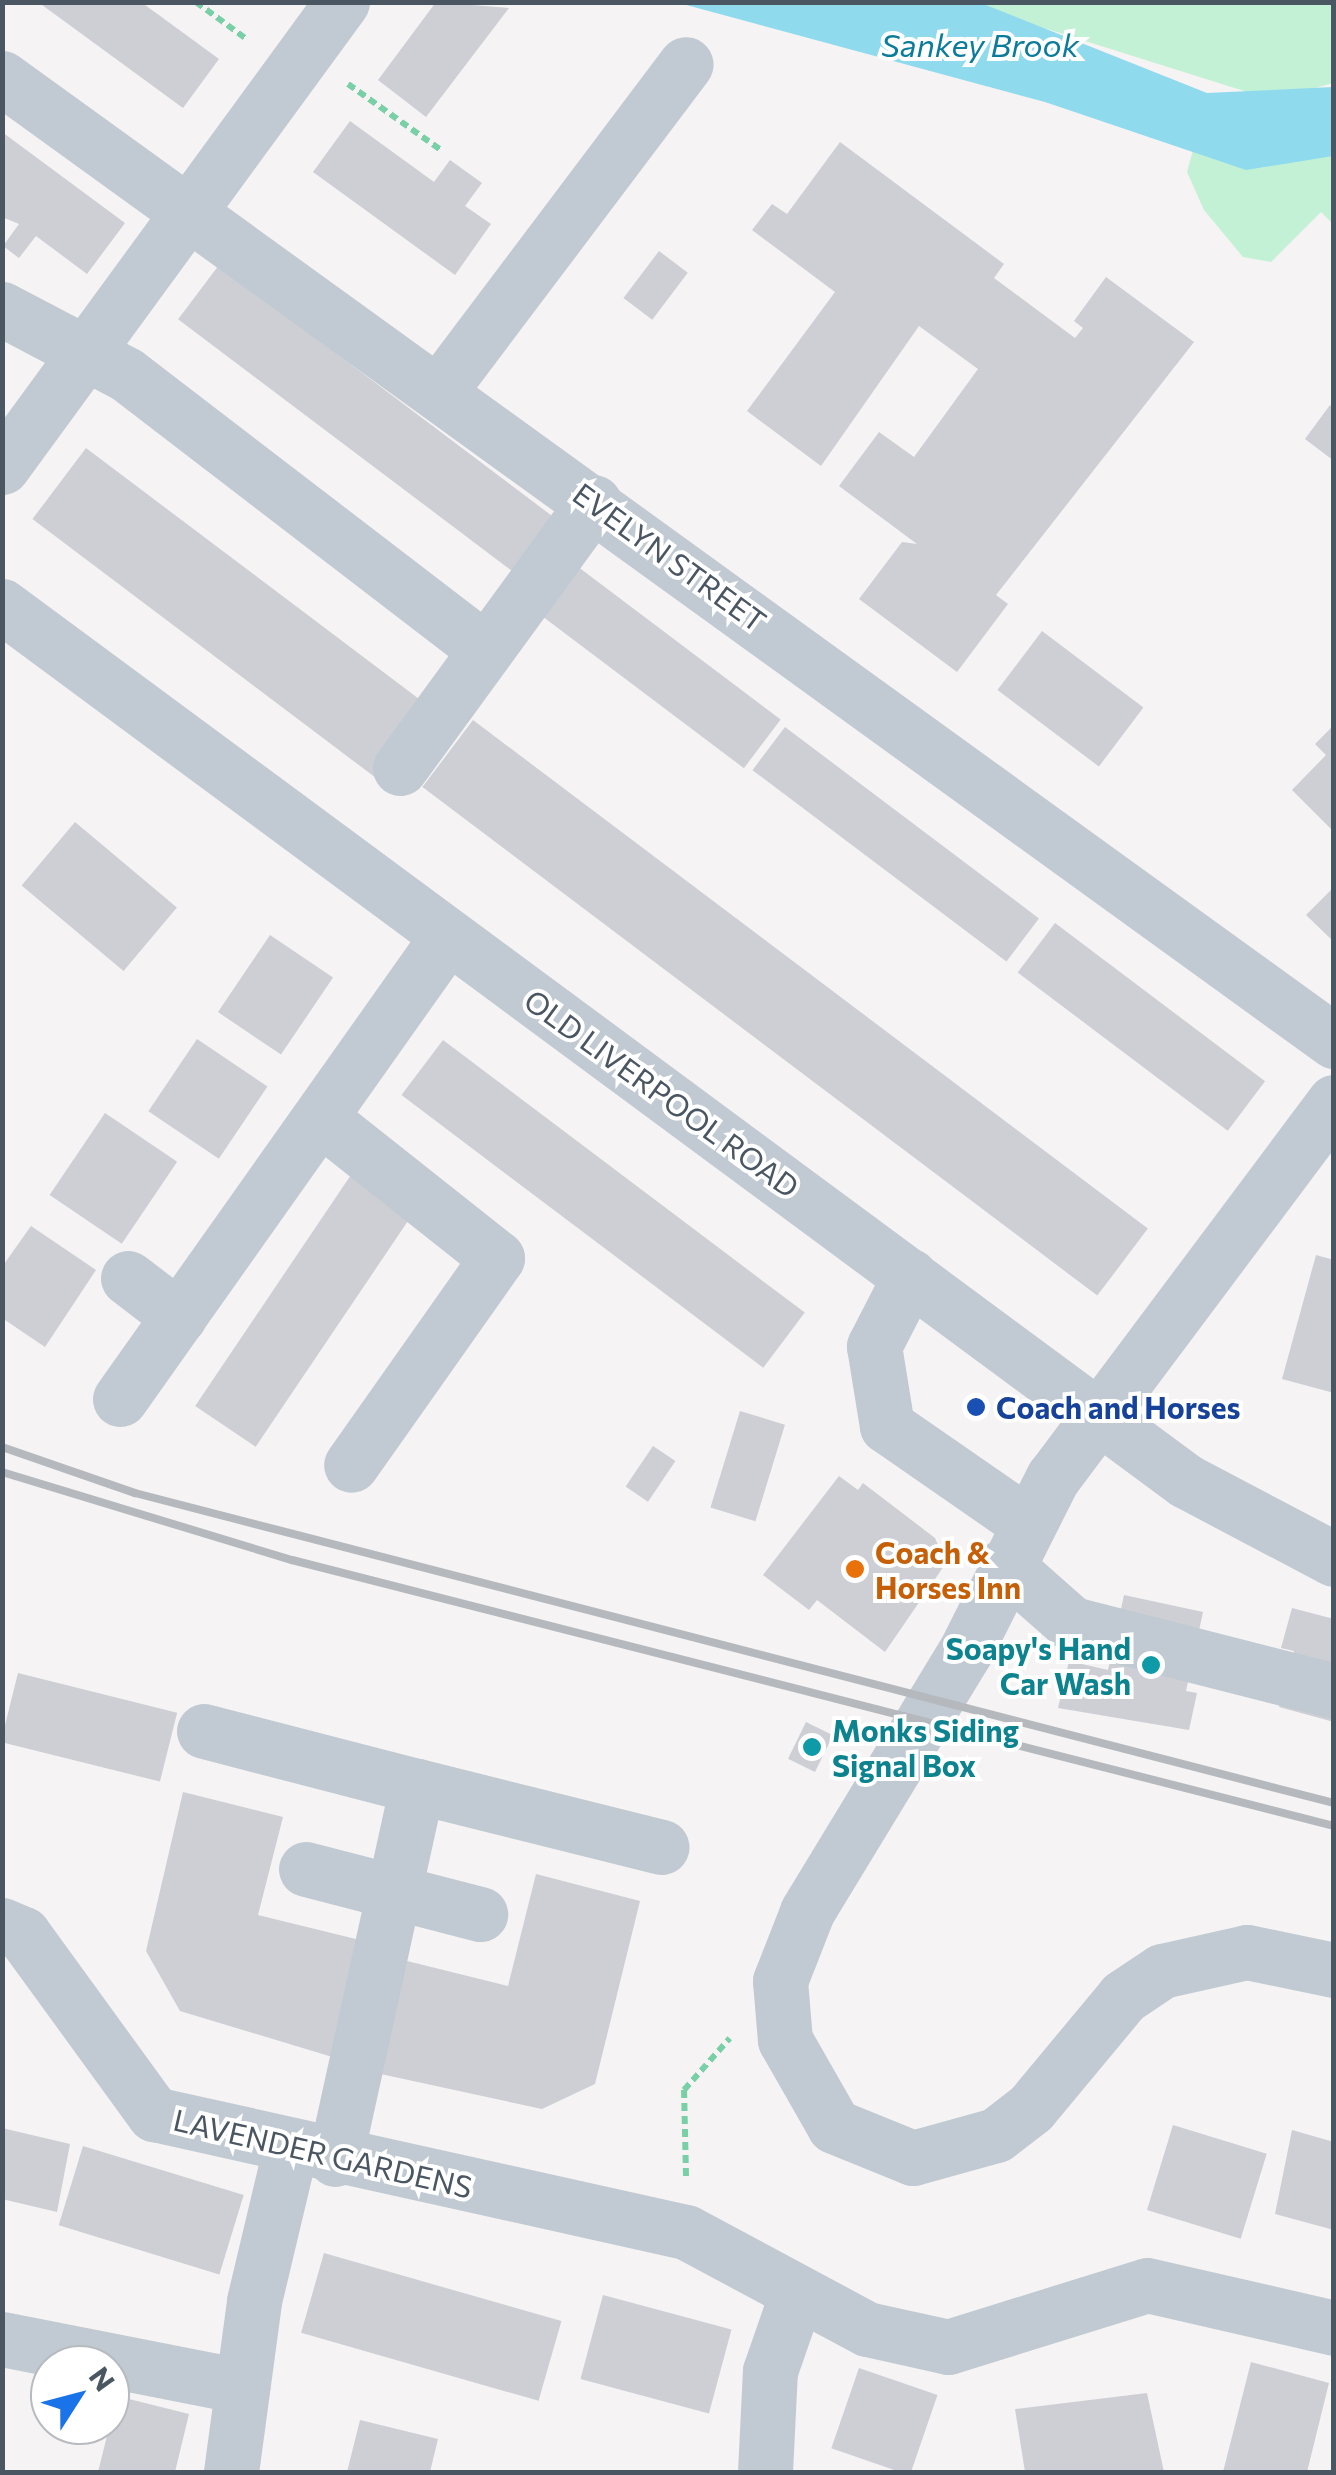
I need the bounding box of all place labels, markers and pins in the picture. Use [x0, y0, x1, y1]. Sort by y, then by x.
place label: Coach and Horses [996, 1389, 1240, 1425]
marker: Coach and Horses [965, 1396, 987, 1418]
place label: Coach & Horses Inn [875, 1534, 1021, 1604]
marker: Coach & Horses Inn [844, 1558, 866, 1580]
place label: Soapy's Hand Car Wash [946, 1630, 1131, 1700]
marker: Soapy's Hand Car Wash [1140, 1654, 1162, 1676]
place label: Monks Siding Signal Box [832, 1712, 1019, 1782]
marker: Monks Siding Signal Box [801, 1736, 823, 1758]

